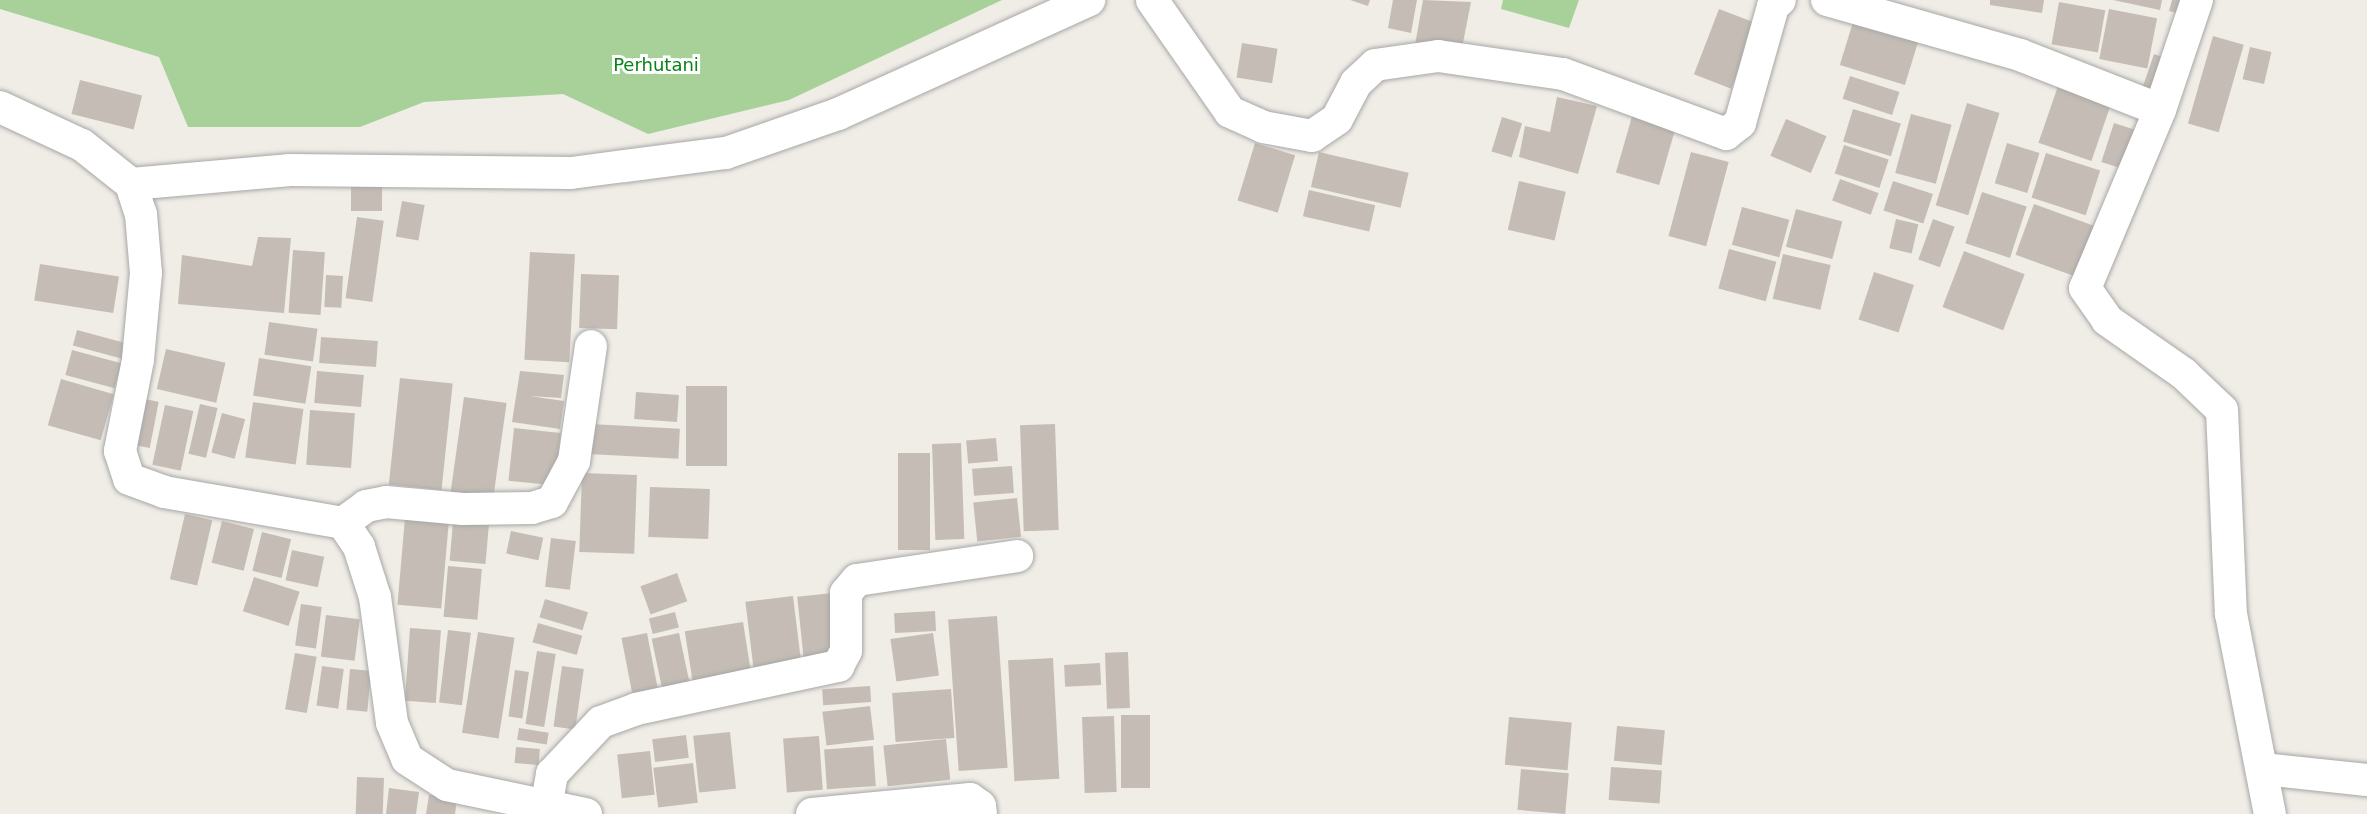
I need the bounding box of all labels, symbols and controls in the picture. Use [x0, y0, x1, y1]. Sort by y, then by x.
park label: Perhutani [613, 54, 699, 76]

